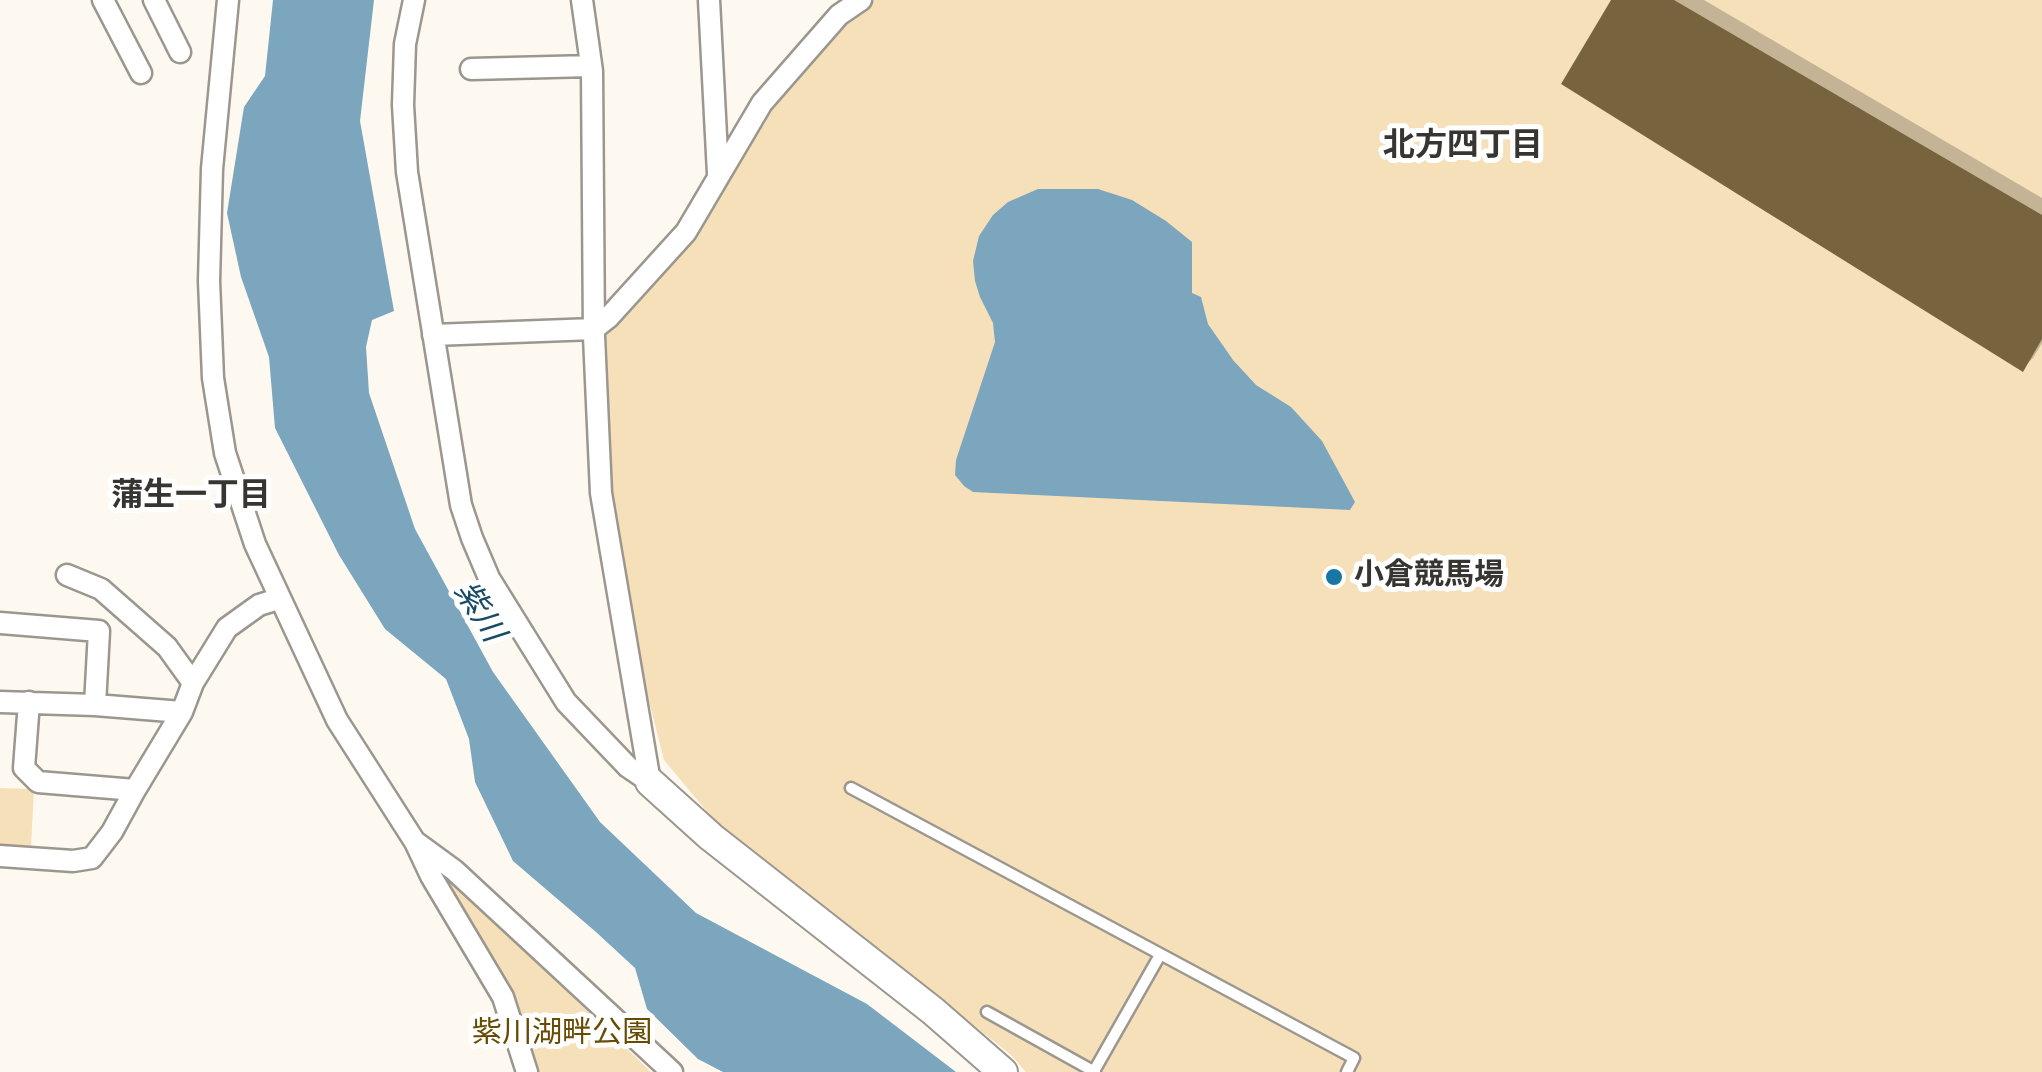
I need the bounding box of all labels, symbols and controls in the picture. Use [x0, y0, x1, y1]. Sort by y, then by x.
district label: 北方四丁目 [1383, 129, 1543, 167]
district label: 蒲生一丁目 [111, 479, 271, 517]
place label: 小倉競馬場 [1354, 559, 1504, 595]
marker: 小倉競馬場 [1323, 566, 1345, 588]
water label: 紫川 [444, 576, 510, 650]
park label: 紫川湖畔公園 [472, 1017, 652, 1053]

